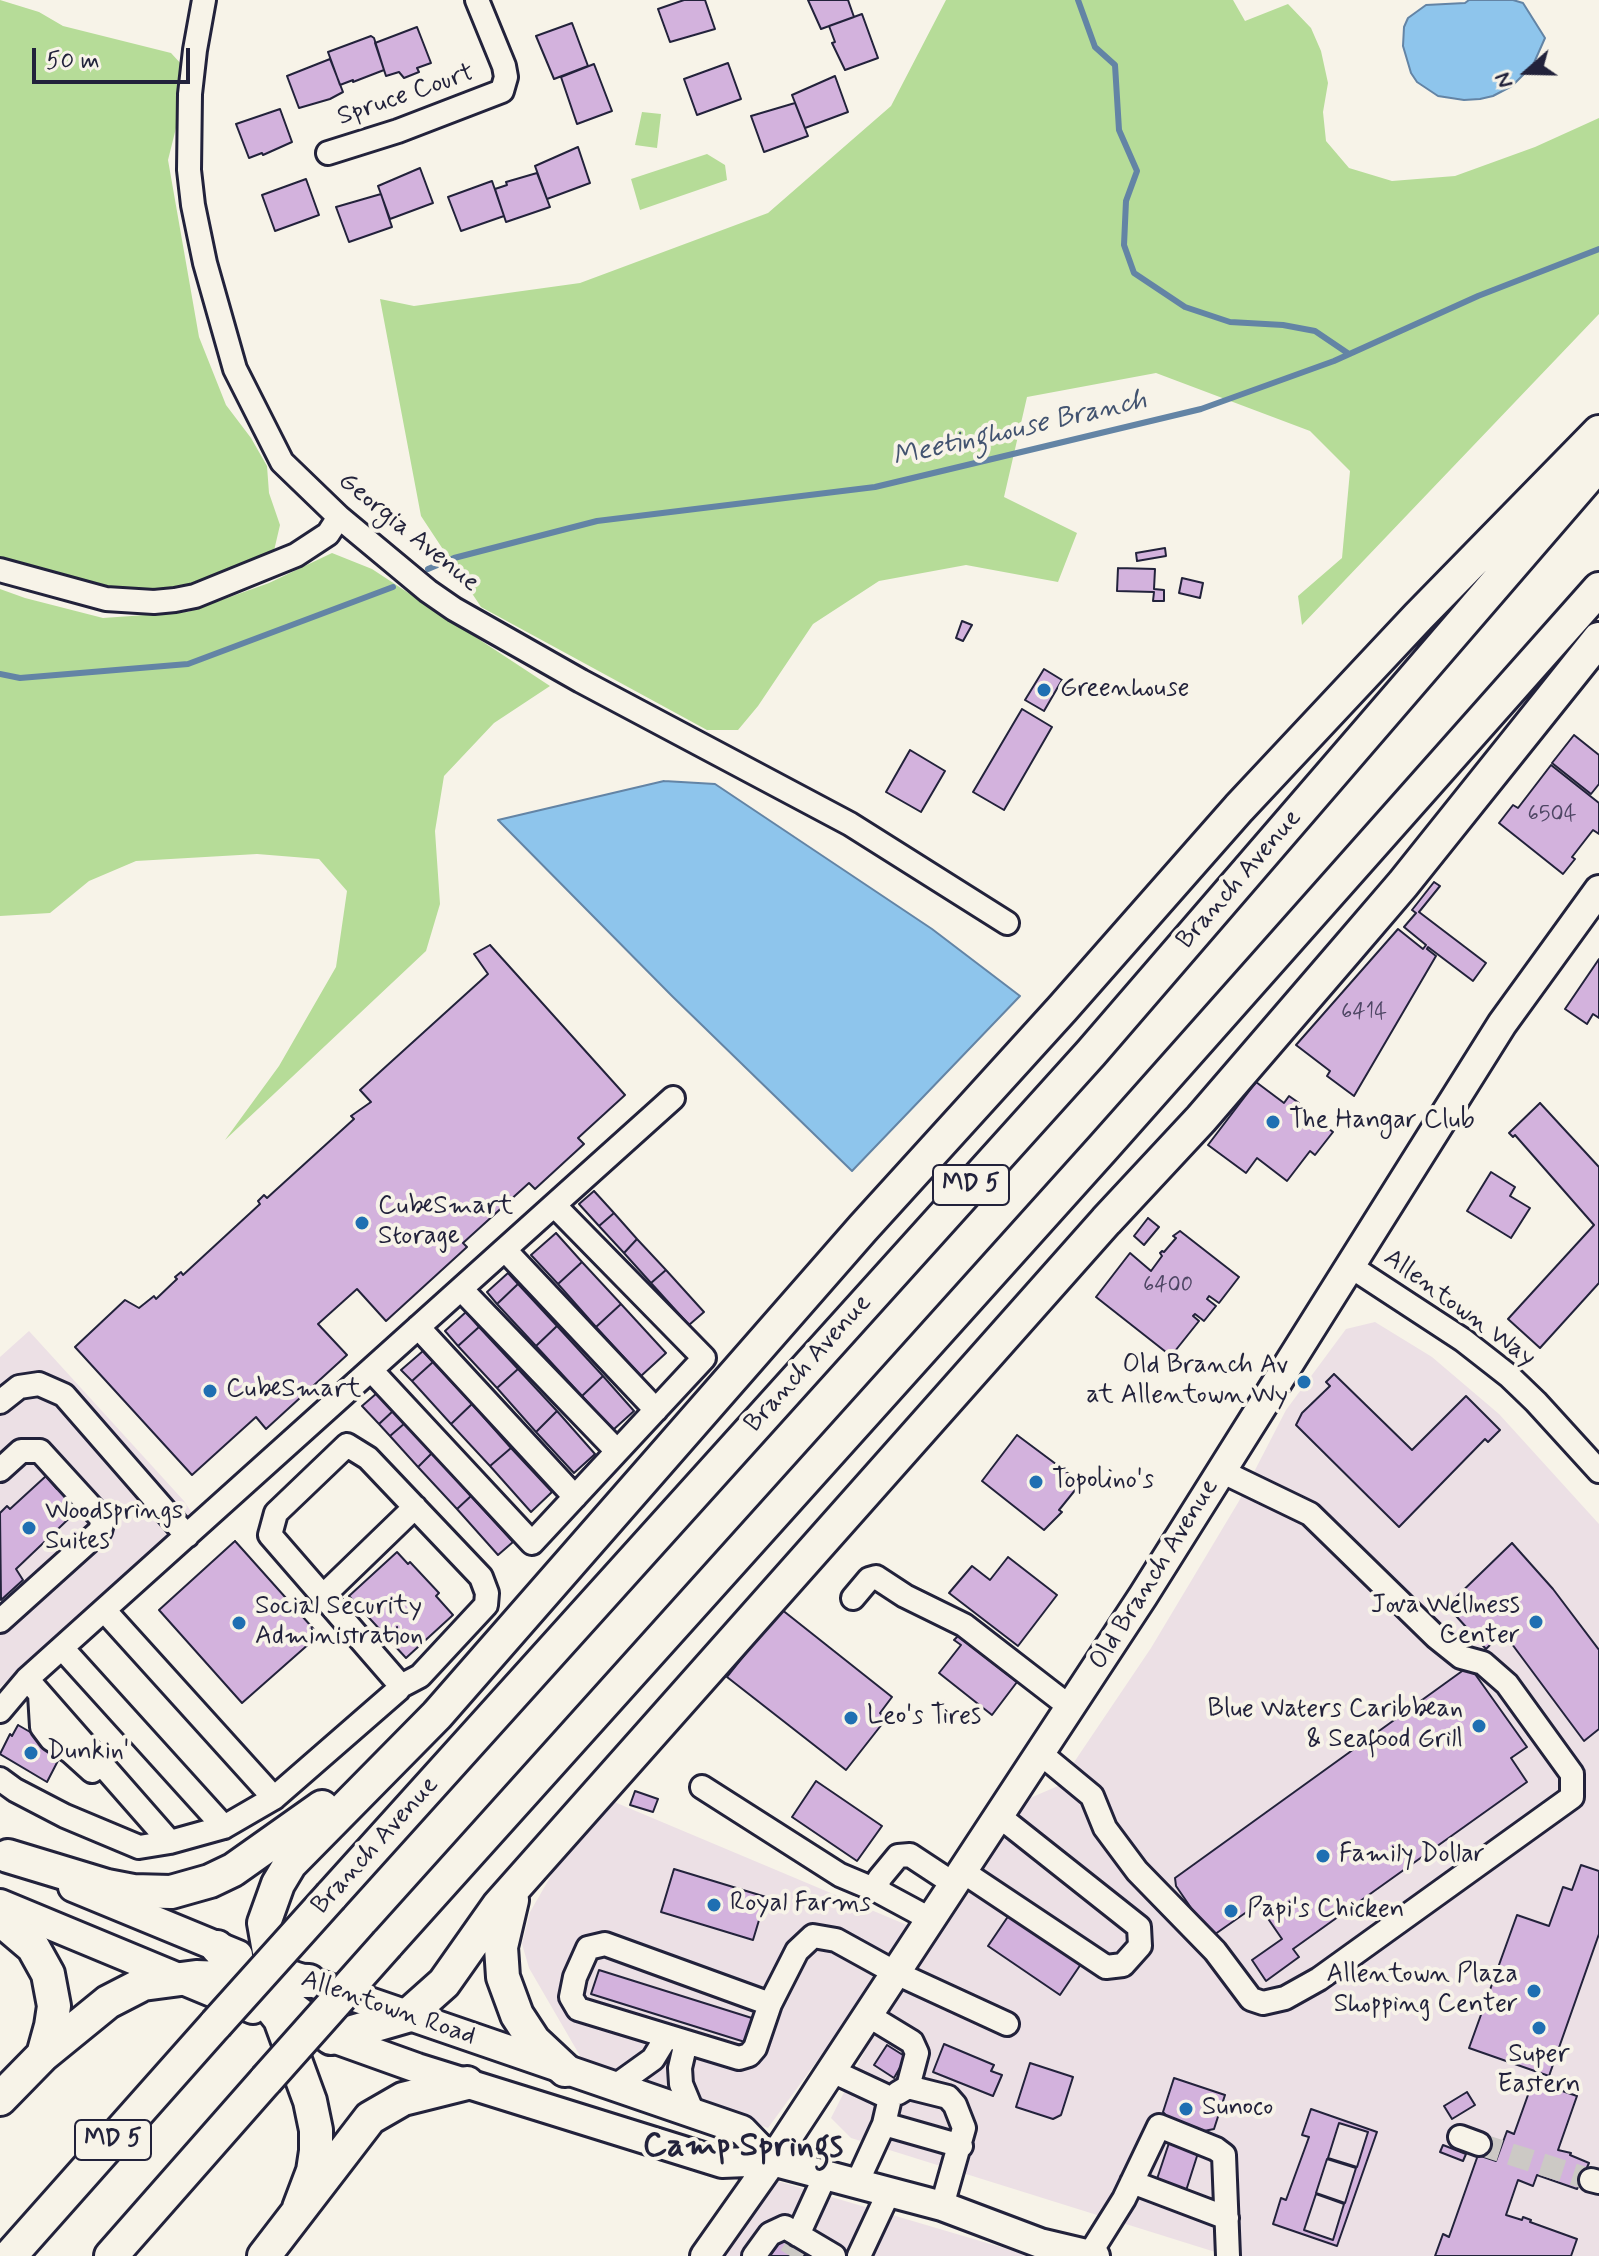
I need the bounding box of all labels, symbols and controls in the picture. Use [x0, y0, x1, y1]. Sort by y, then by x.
scale bar [36, 32, 194, 82]
north arrow [1487, 32, 1567, 112]
text: 50 m [46, 46, 100, 77]
street label: Spruce Court [334, 58, 478, 134]
text: N [1489, 69, 1520, 92]
water label: Meetinghouse Branch [890, 384, 1150, 476]
street label: Georgia Avenue [331, 466, 485, 600]
place label: Greenhouse [1060, 674, 1189, 706]
marker: Greenhouse [1035, 681, 1053, 699]
house number: 6504 [1527, 802, 1577, 828]
street label: Branch Avenue [1171, 804, 1309, 956]
house number: 6414 [1341, 1000, 1387, 1026]
place label: The Hangar Club [1289, 1106, 1475, 1138]
marker: The Hangar Club [1264, 1113, 1282, 1131]
road number: MD 5 [933, 1165, 1009, 1205]
place label: CubeSmart Storage [378, 1192, 513, 1254]
marker: CubeSmart Storage [353, 1214, 371, 1232]
street label: Allentown Way [1377, 1243, 1541, 1375]
house number: 6400 [1143, 1273, 1193, 1299]
street label: Branch Avenue [739, 1289, 879, 1439]
place label: Old Branch Av at Allentown Wy [1086, 1351, 1288, 1412]
marker: Old Branch Av at Allentown Wy [1295, 1373, 1313, 1391]
place label: CubeSmart [226, 1375, 361, 1407]
marker: CubeSmart [201, 1382, 219, 1400]
place label: Topolino's [1052, 1466, 1154, 1498]
marker: Topolino's [1027, 1473, 1045, 1491]
street label: Old Branch Avenue [1084, 1474, 1226, 1676]
place label: Woodsprings Suites [45, 1497, 183, 1558]
marker: Woodsprings Suites [20, 1519, 38, 1537]
place label: Jova Wellness Center [1371, 1591, 1520, 1652]
place label: Social Security Administration [255, 1592, 423, 1654]
marker: Jova Wellness Center [1527, 1613, 1545, 1631]
marker: Social Security Administration [230, 1614, 248, 1632]
place label: Blue Waters Caribbean & Seafood Grill [1208, 1695, 1463, 1756]
place label: Leo's Tires [867, 1702, 981, 1734]
marker: Leo's Tires [842, 1709, 860, 1727]
marker: Blue Waters Caribbean & Seafood Grill [1470, 1717, 1488, 1735]
place label: Dunkin' [47, 1737, 130, 1769]
marker: Dunkin' [22, 1744, 40, 1762]
street label: Branch Avenue [306, 1771, 446, 1921]
place label: Family Dollar [1339, 1840, 1485, 1872]
marker: Family Dollar [1314, 1847, 1332, 1865]
place label: Royal Farms [730, 1889, 871, 1921]
place label: Papi's Chicken [1247, 1895, 1404, 1927]
marker: Royal Farms [705, 1896, 723, 1914]
marker: Papi's Chicken [1222, 1902, 1240, 1920]
place label: Allentown Plaza Shopping Center [1327, 1960, 1518, 2022]
street label: Allentown Road [297, 1965, 479, 2053]
marker: Allentown Plaza Shopping Center [1525, 1982, 1543, 2000]
marker: Super Eastern [1530, 2019, 1548, 2037]
place label: Super Eastern [1497, 2040, 1581, 2102]
place label: Sunoco [1202, 2093, 1273, 2125]
marker: Sunoco [1177, 2100, 1195, 2118]
road number: MD 5 [75, 2120, 151, 2160]
district label: Camp Springs [643, 2128, 843, 2168]

